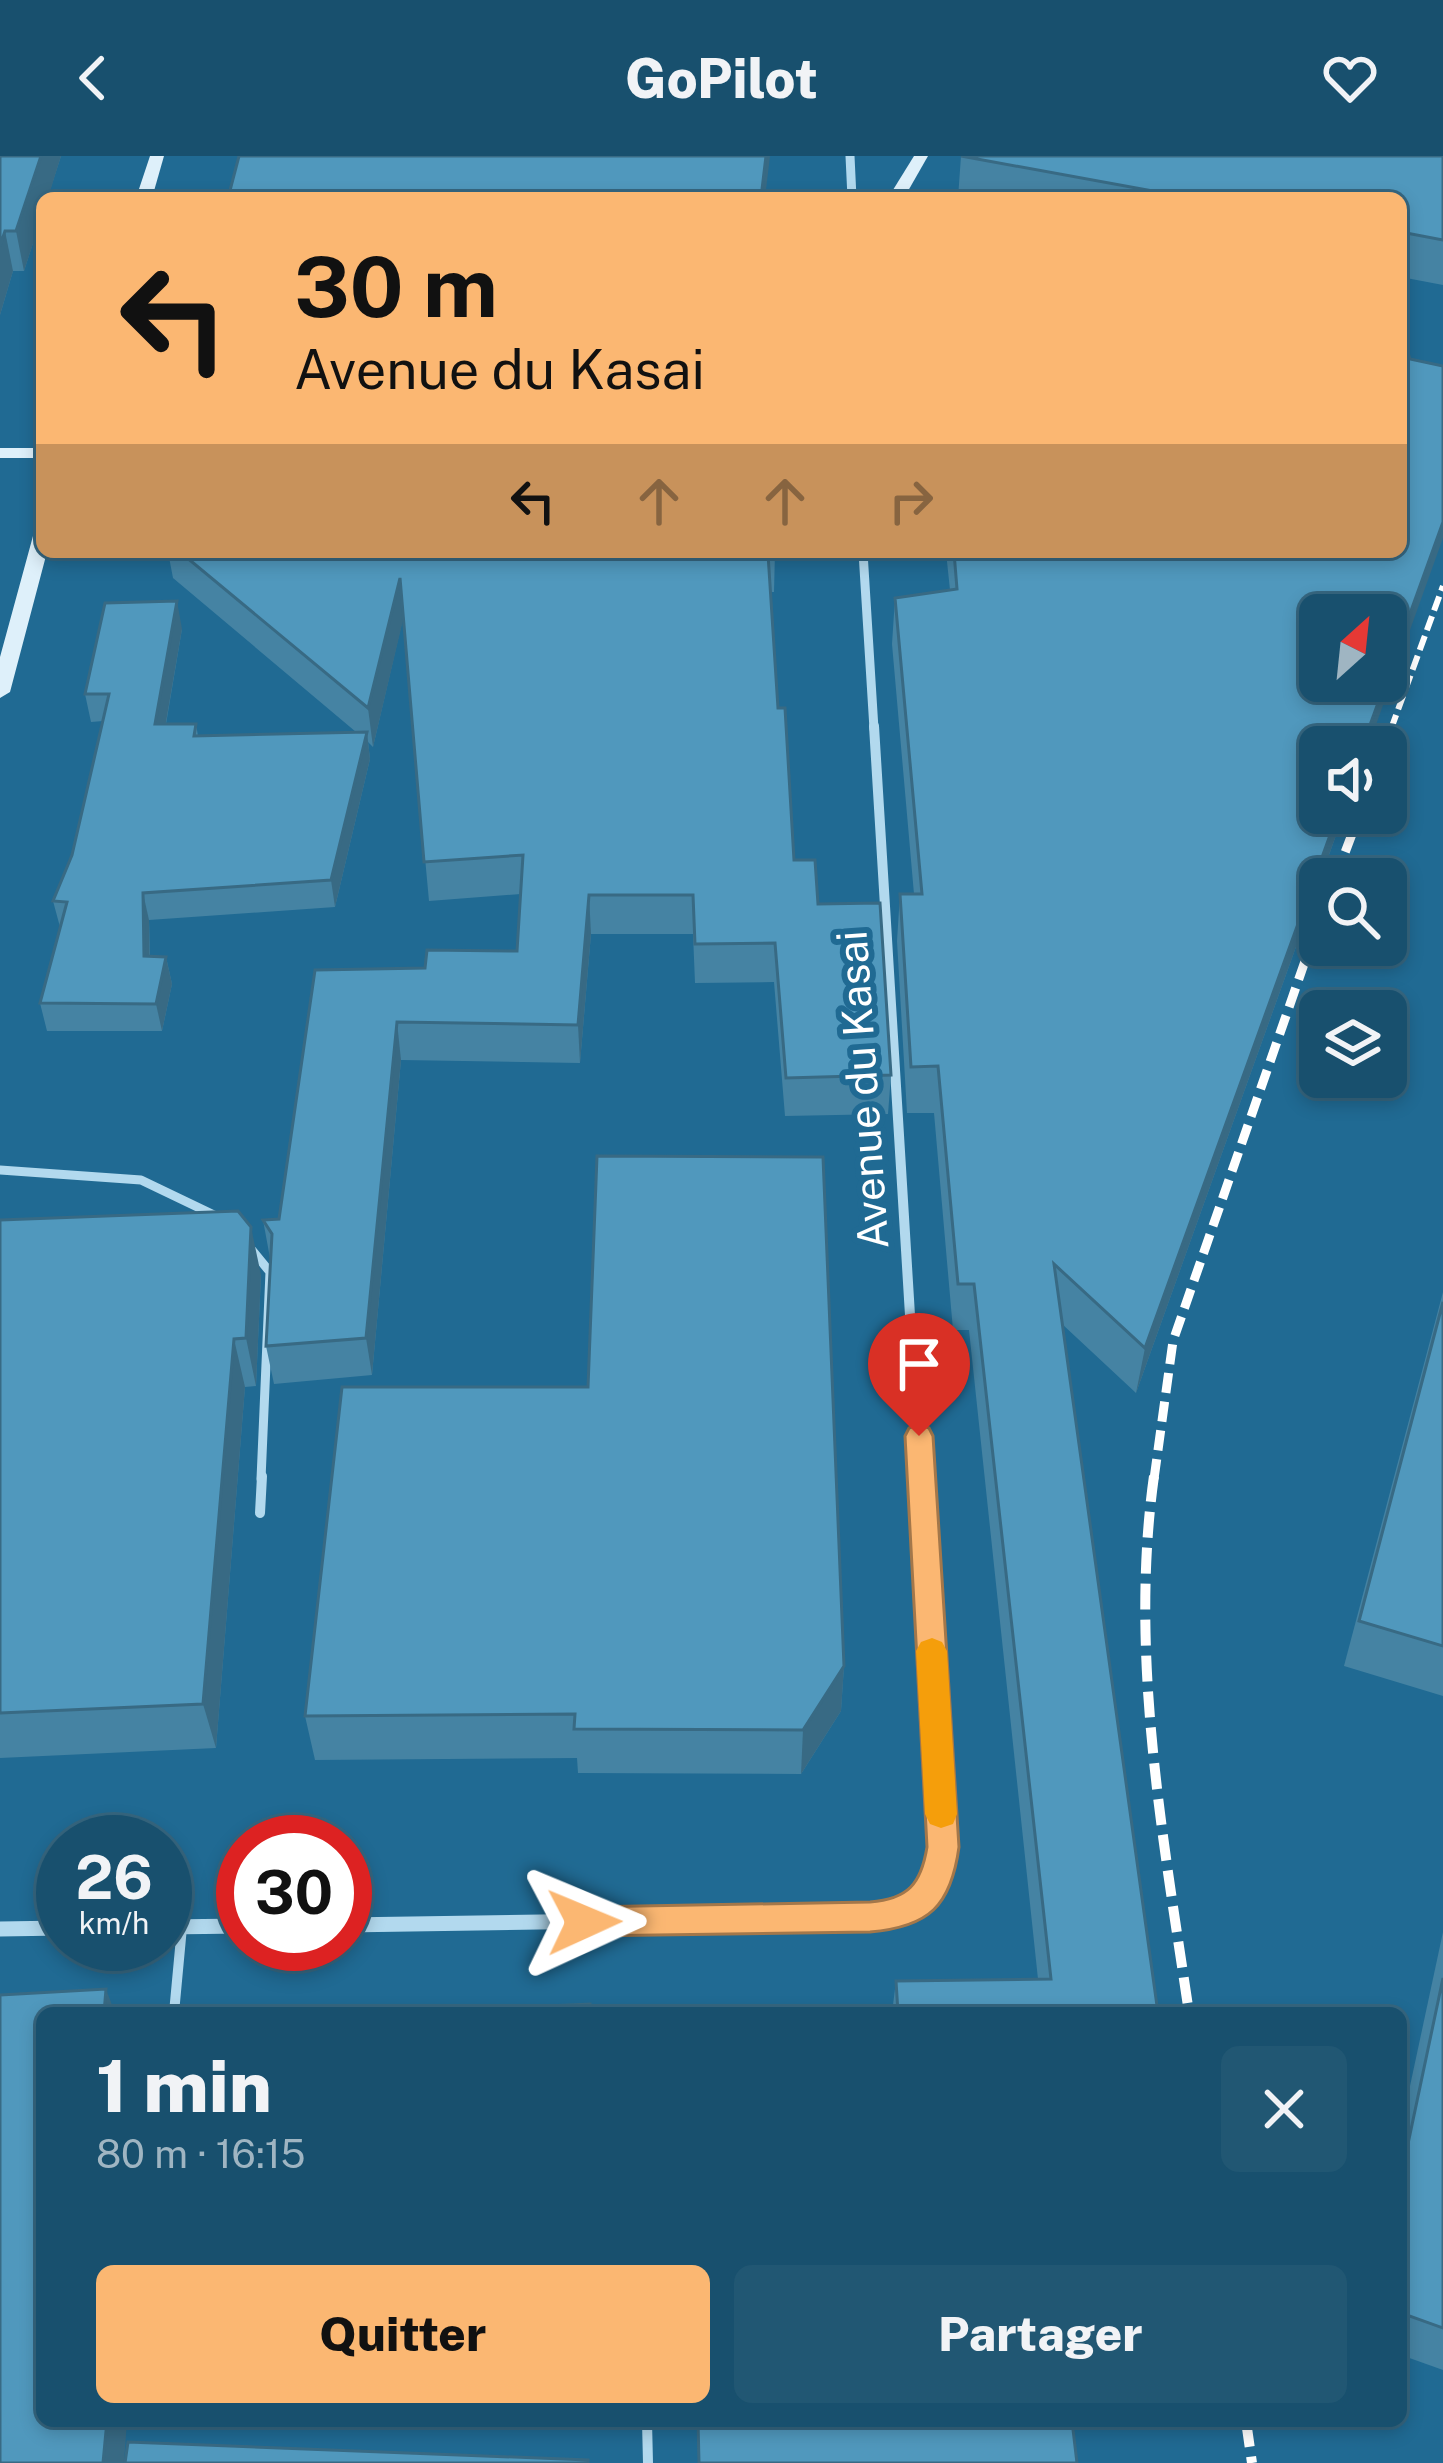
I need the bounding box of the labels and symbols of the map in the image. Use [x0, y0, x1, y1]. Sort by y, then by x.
north arrow [1299, 594, 1407, 702]
street label: Avenue du Kasai [826, 929, 898, 1251]
pin [868, 1313, 970, 1436]
speed limit sign: 30 [216, 1815, 372, 1971]
position arrow [521, 1859, 647, 1985]

